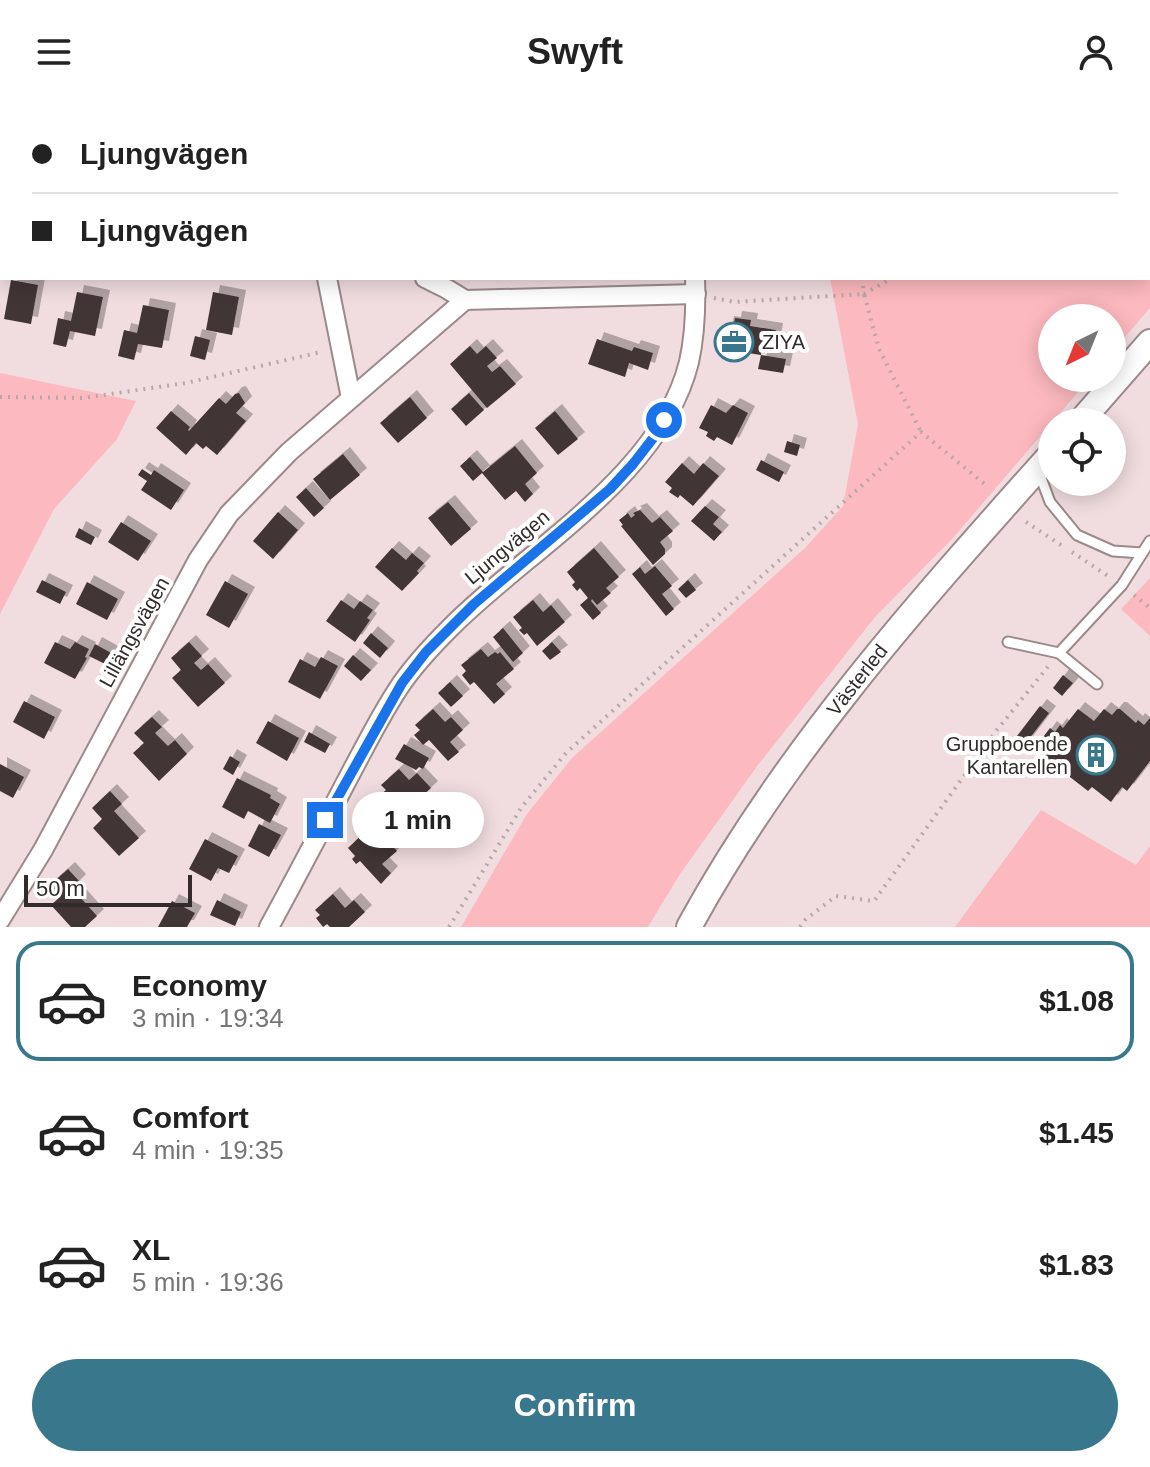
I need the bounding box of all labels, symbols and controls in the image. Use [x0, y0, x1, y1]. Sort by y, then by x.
icon: menu [32, 30, 76, 74]
icon: person [1074, 30, 1118, 74]
text: Swyft [527, 31, 623, 72]
text: Ljungvägen [80, 137, 248, 170]
text: Ljungvägen [80, 214, 248, 247]
north arrow [1038, 304, 1126, 392]
map controls [1038, 304, 1126, 496]
office icon: ZIYA [713, 321, 755, 363]
place label: ZIYA [762, 331, 806, 353]
route start [646, 402, 682, 438]
button: locate [1038, 408, 1126, 496]
street label: Ljungvägen [460, 505, 554, 589]
street label: Lillängsvägen [95, 573, 173, 691]
street label: Västerled [822, 640, 892, 720]
place label: Gruppboende Kantarellen [946, 733, 1068, 778]
building icon: Gruppboende Kantarellen [1075, 734, 1117, 776]
callout: 1 min [353, 792, 485, 848]
route end [307, 802, 343, 838]
text: 1 min [384, 805, 452, 835]
scale bar [24, 871, 192, 907]
text: 50 m [36, 876, 85, 901]
icon: car [36, 965, 108, 1037]
text: Economy [132, 969, 267, 1002]
text: $1.08 [1039, 984, 1114, 1017]
text: 3 min · 19:34 [132, 1003, 284, 1033]
icon: car [36, 1097, 108, 1169]
text: Comfort [132, 1101, 249, 1134]
text: $1.45 [1039, 1116, 1114, 1149]
text: 4 min · 19:35 [132, 1135, 284, 1165]
icon: car [36, 1229, 108, 1301]
text: XL [132, 1233, 170, 1266]
text: $1.83 [1039, 1248, 1114, 1281]
text: 5 min · 19:36 [132, 1267, 284, 1297]
button: Confirm [32, 1359, 1118, 1451]

